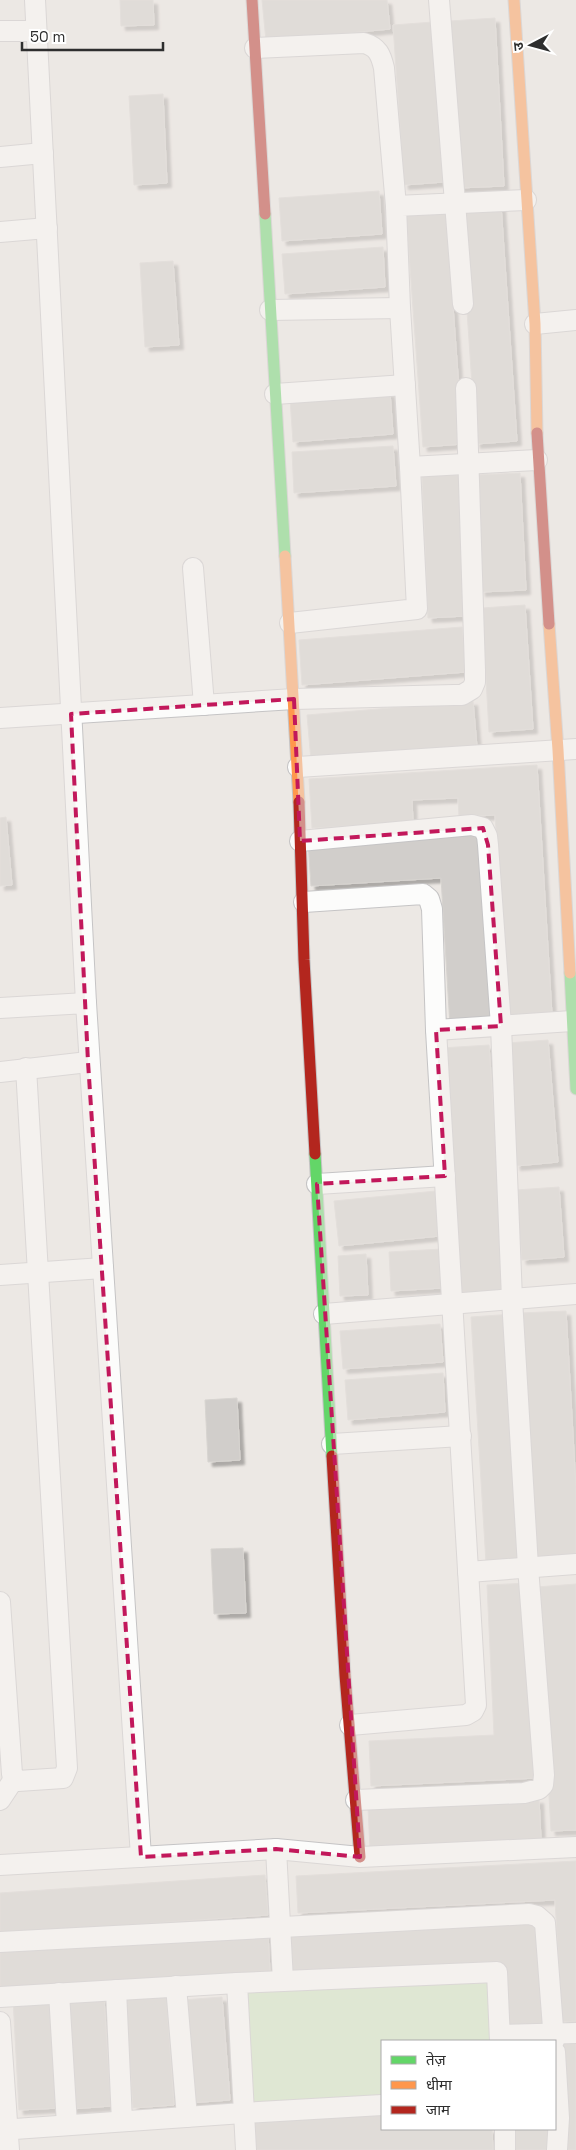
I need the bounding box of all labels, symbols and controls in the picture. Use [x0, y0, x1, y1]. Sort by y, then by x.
scale bar [22, 20, 164, 52]
north arrow [506, 20, 556, 70]
text: 50 m [30, 27, 65, 46]
text: उ [509, 41, 527, 51]
legend [381, 2040, 556, 2130]
text: तेज़ [426, 2050, 447, 2069]
text: धीमा [426, 2075, 453, 2094]
text: जाम [426, 2100, 451, 2119]

